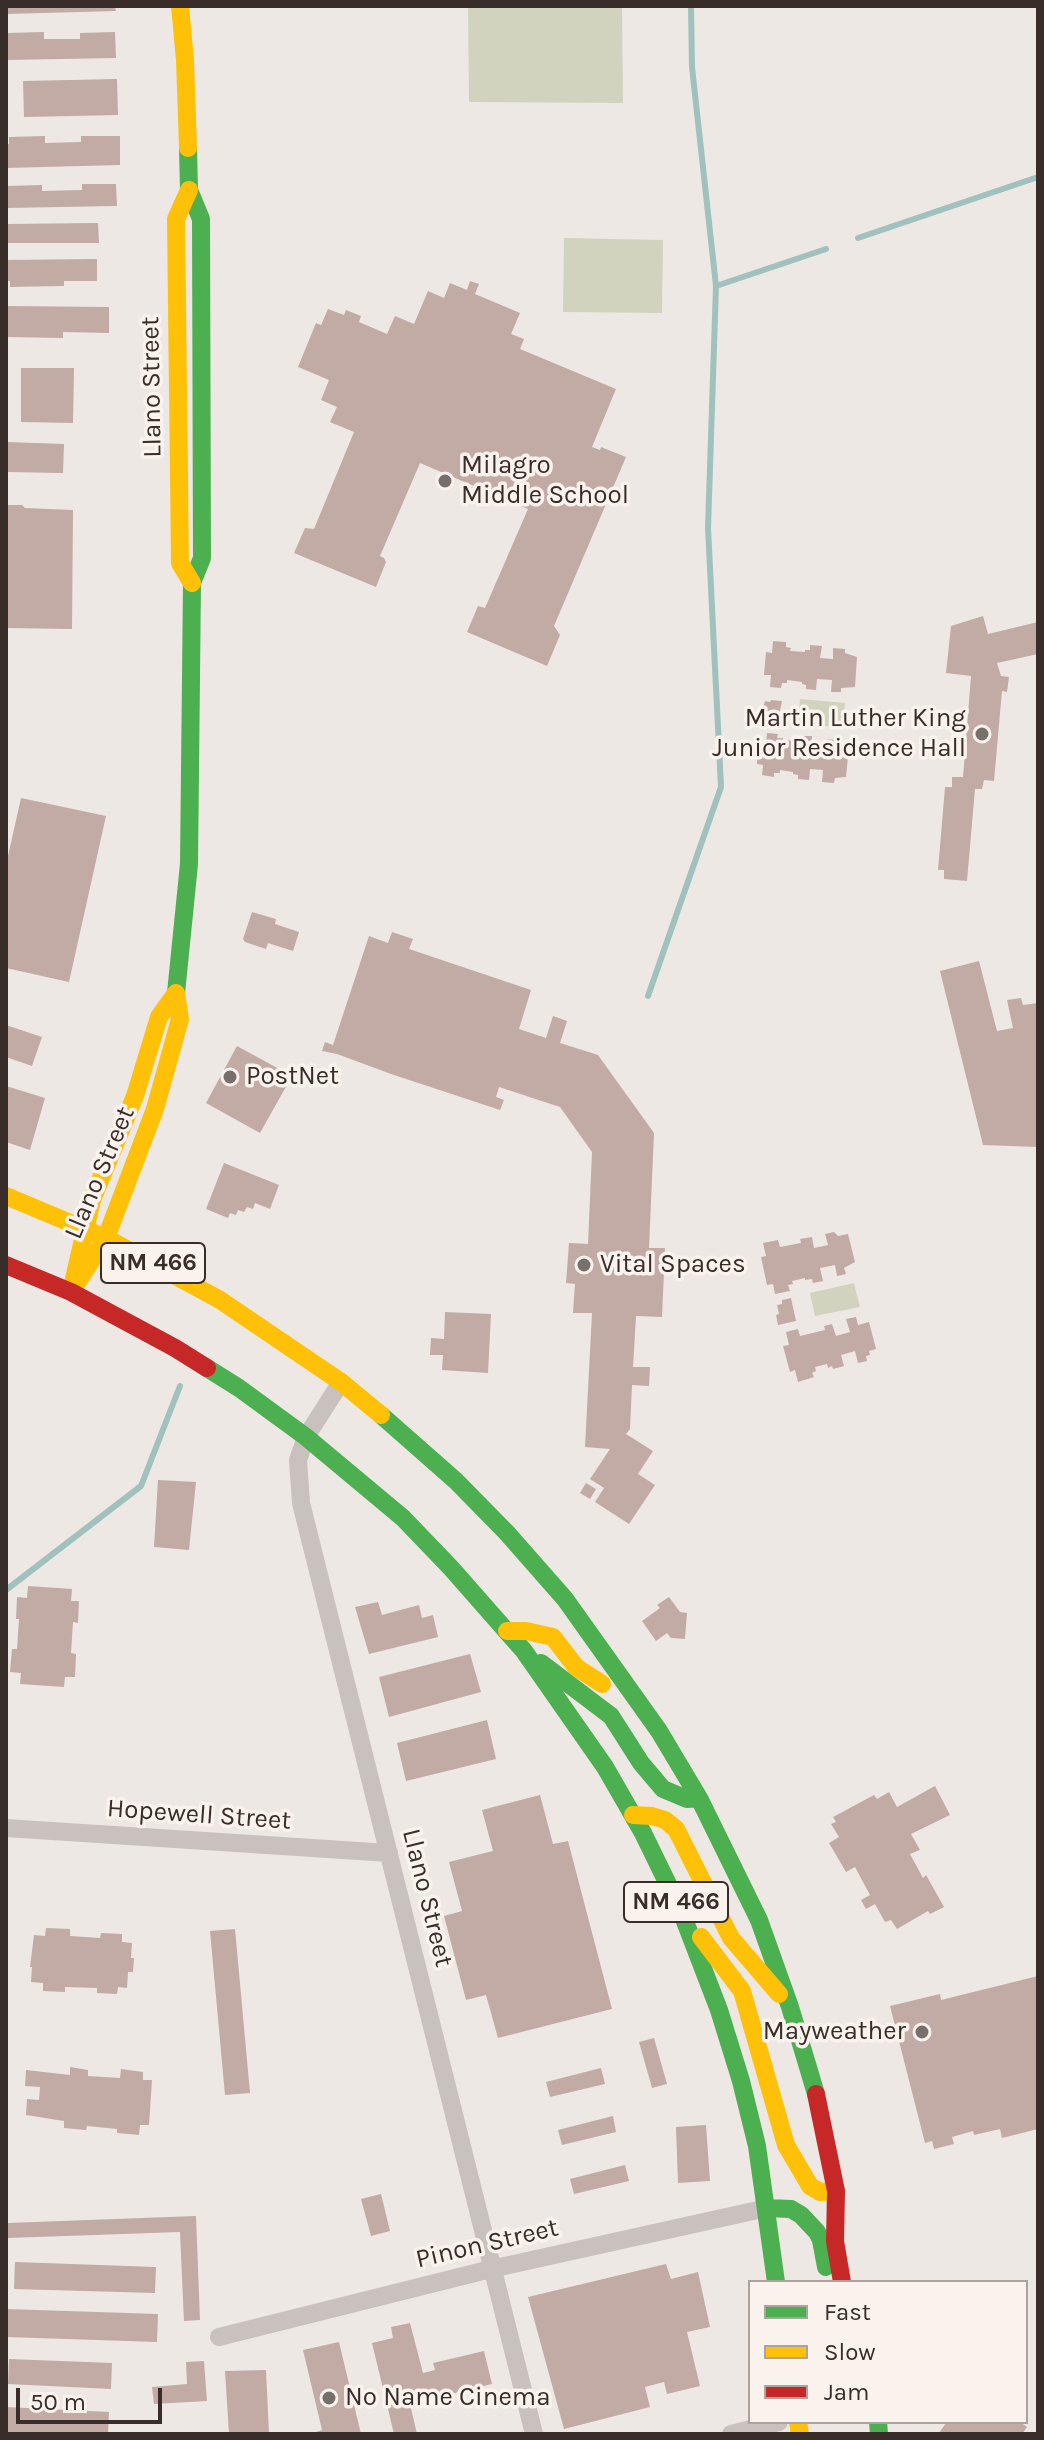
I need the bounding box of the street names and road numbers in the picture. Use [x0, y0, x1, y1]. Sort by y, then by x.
street label: Llano Street [135, 316, 169, 458]
street label: Llano Street [58, 1102, 142, 1244]
road number: NM 466 [101, 1243, 205, 1283]
street label: Hopewell Street [106, 1793, 292, 1837]
street label: Llano Street [395, 1826, 459, 1970]
road number: NM 466 [624, 1882, 728, 1922]
street label: Pinon Street [413, 2212, 561, 2276]

